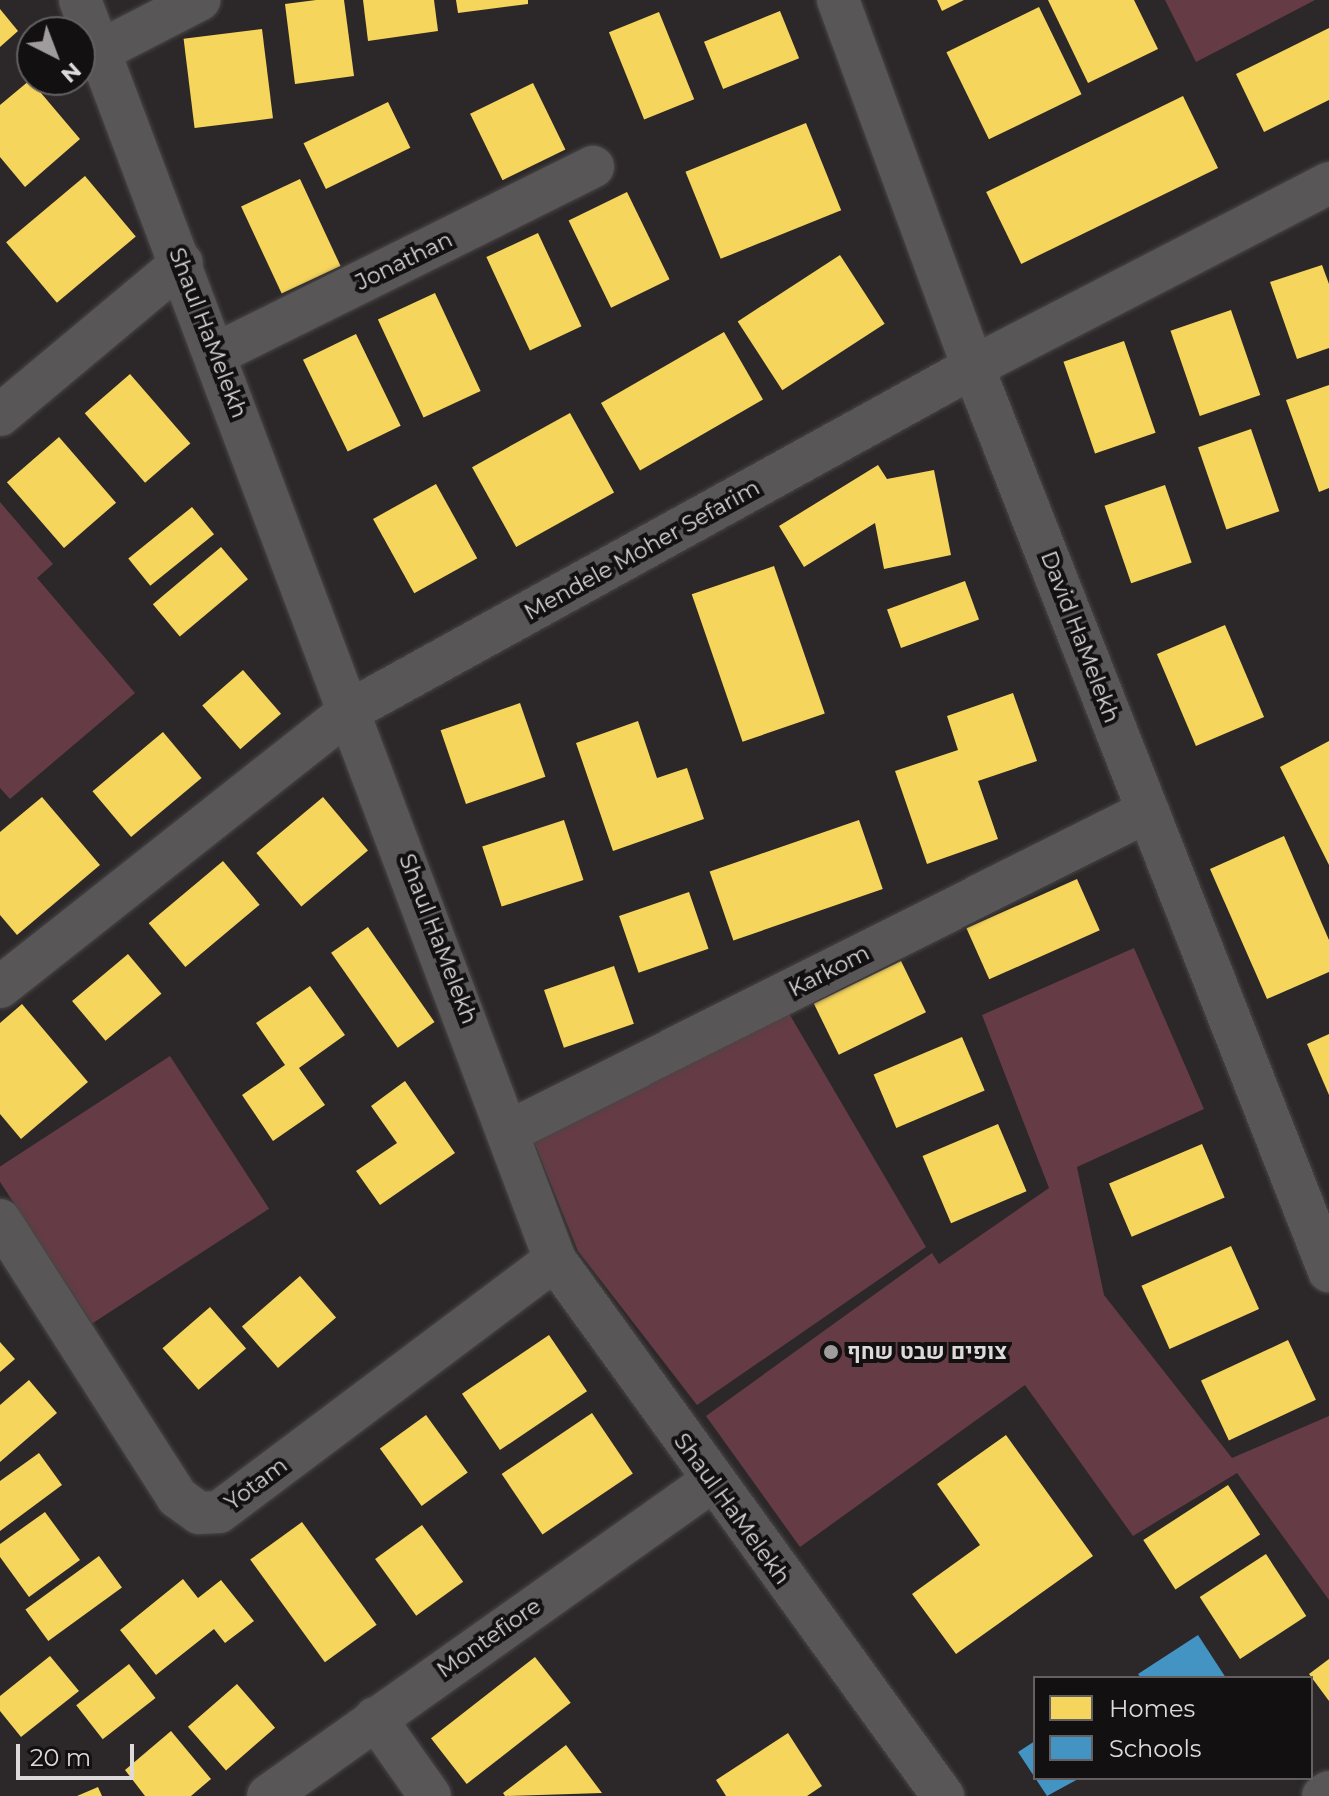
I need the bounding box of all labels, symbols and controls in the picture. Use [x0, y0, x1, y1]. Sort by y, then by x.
north arrow [16, 16, 96, 96]
text: N [55, 57, 87, 89]
street label: Jonathan [351, 226, 457, 296]
street label: Shaul HaMelekh [163, 244, 253, 422]
street label: Mendele Moher Sefarim [520, 474, 764, 626]
street label: David HaMelekh [1035, 547, 1125, 727]
street label: Shaul HaMelekh [393, 850, 483, 1028]
street label: Karkom [784, 940, 874, 1002]
place label: צופים שבט שחף [847, 1339, 1007, 1365]
marker: צופים שבט שחף [822, 1343, 840, 1361]
street label: Shaul HaMelekh [668, 1428, 796, 1590]
street label: Yotam [220, 1452, 292, 1516]
street label: Montefiore [432, 1593, 546, 1683]
legend [1033, 1676, 1313, 1780]
text: Homes [1109, 1694, 1195, 1723]
scale bar [20, 1728, 138, 1778]
text: Schools [1109, 1734, 1202, 1763]
text: 20 m [30, 1743, 91, 1772]

